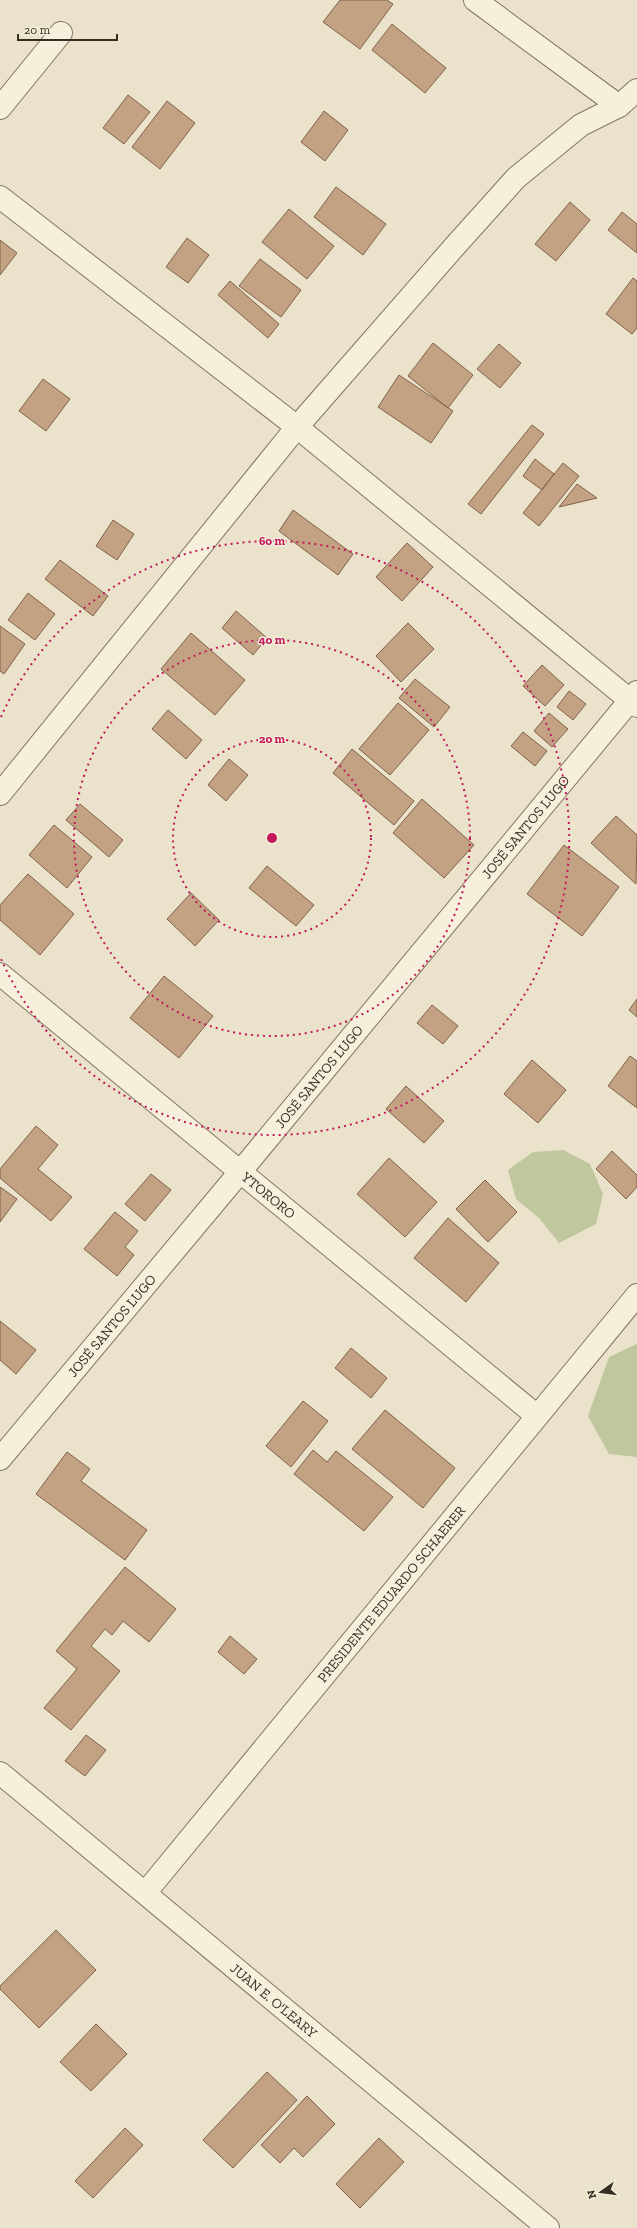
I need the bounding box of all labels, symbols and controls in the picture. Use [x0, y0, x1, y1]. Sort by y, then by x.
scale bar [18, 16, 117, 42]
text: 20 m [24, 23, 51, 37]
text: 60 m [259, 534, 286, 548]
text: 40 m [259, 633, 286, 647]
text: 20 m [259, 732, 286, 746]
street label: JOSÉ SANTOS LUGO [478, 772, 573, 882]
centre of rings [265, 831, 279, 845]
street label: JOSÉ SANTOS LUGO [272, 1022, 367, 1132]
street label: YTORORO [237, 1168, 299, 1223]
street label: JOSÉ SANTOS LUGO [64, 1271, 160, 1381]
street label: PRESIDENTE EDUARDO SCHAERER [314, 1502, 469, 1686]
street label: JUAN E. O'LEARY [227, 1960, 321, 2042]
north arrow [581, 2172, 621, 2212]
text: N [584, 2188, 599, 2200]

